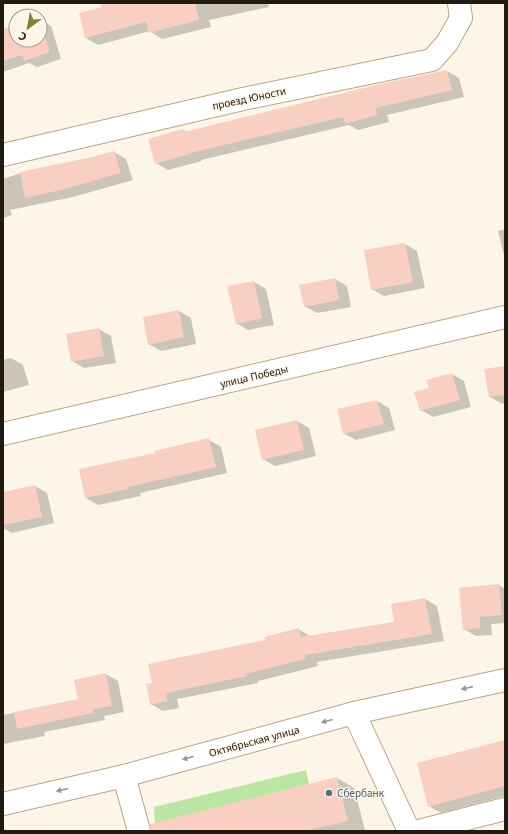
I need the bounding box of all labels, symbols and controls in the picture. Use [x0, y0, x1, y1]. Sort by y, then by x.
north arrow [8, 8, 48, 48]
text: С [15, 29, 29, 45]
street label: проезд Юности [211, 83, 287, 113]
street label: улица Победы [219, 361, 289, 391]
one-way arrow [461, 686, 473, 692]
one-way arrow [320, 718, 332, 724]
street label: Октябрьская улица [207, 722, 301, 760]
one-way arrow [181, 756, 194, 762]
place label: Сбербанк [337, 786, 385, 800]
one-way arrow [56, 788, 68, 794]
marker: Сбербанк [324, 788, 334, 798]

